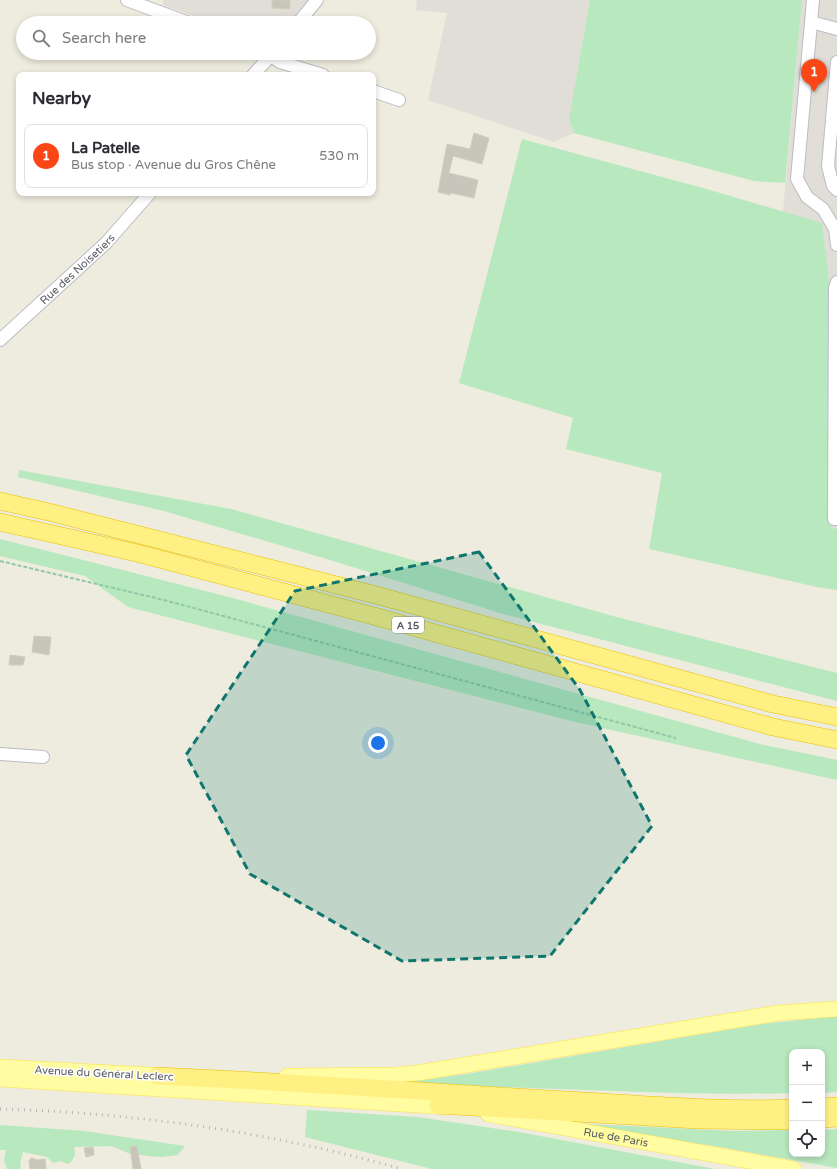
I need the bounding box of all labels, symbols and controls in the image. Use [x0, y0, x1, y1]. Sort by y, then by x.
search box [16, 16, 376, 60]
icon: search [30, 27, 52, 49]
text: Search here [62, 29, 146, 47]
pin: 1 [801, 59, 827, 92]
text: Nearby [32, 88, 91, 109]
text: La Patelle [71, 139, 140, 157]
text: 1 [42, 148, 50, 164]
text: 530 m [319, 148, 359, 164]
text: Bus stop · Avenue du Gros Chêne [71, 157, 276, 173]
street label: Rue des Noisetiers [38, 232, 118, 307]
road number: A 15 [392, 617, 424, 633]
your location [368, 733, 388, 753]
map controls [789, 1049, 825, 1157]
button: + [789, 1049, 825, 1085]
street label: Avenue du Général Leclerc [34, 1063, 174, 1084]
button: − [789, 1085, 825, 1121]
button: locate [789, 1121, 825, 1157]
street label: Rue de Paris [583, 1125, 649, 1150]

